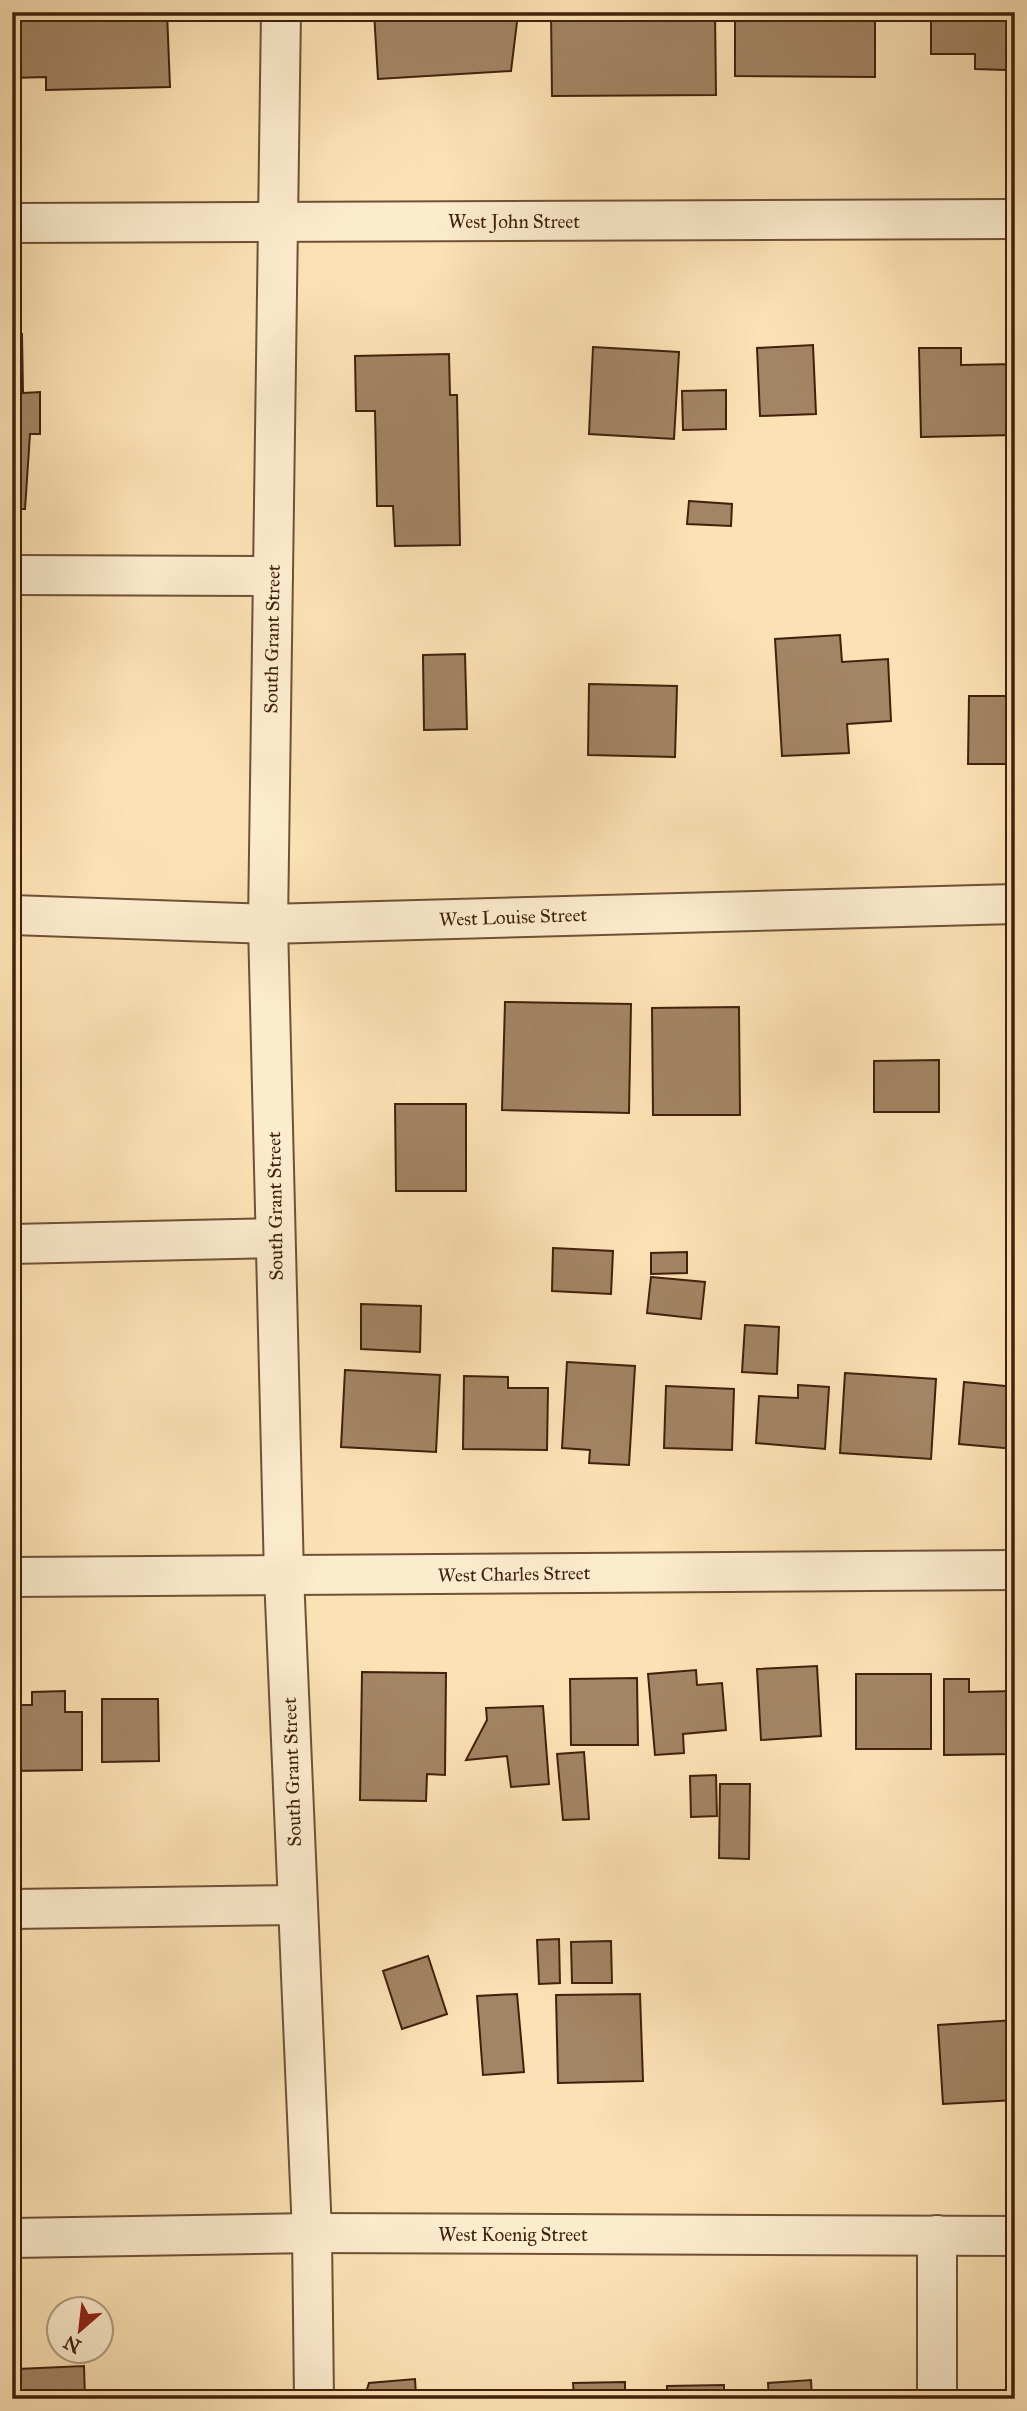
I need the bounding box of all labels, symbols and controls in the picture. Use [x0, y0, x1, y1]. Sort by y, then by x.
street label: West John Street [448, 210, 580, 234]
street label: South Grant Street [259, 564, 285, 714]
street label: West Louise Street [439, 903, 588, 931]
street label: South Grant Street [262, 1131, 288, 1281]
street label: West Charles Street [437, 1561, 591, 1587]
street label: South Grant Street [278, 1697, 306, 1847]
street label: West Koenig Street [438, 2223, 588, 2247]
north arrow [46, 2296, 116, 2366]
text: N [60, 2331, 85, 2359]

